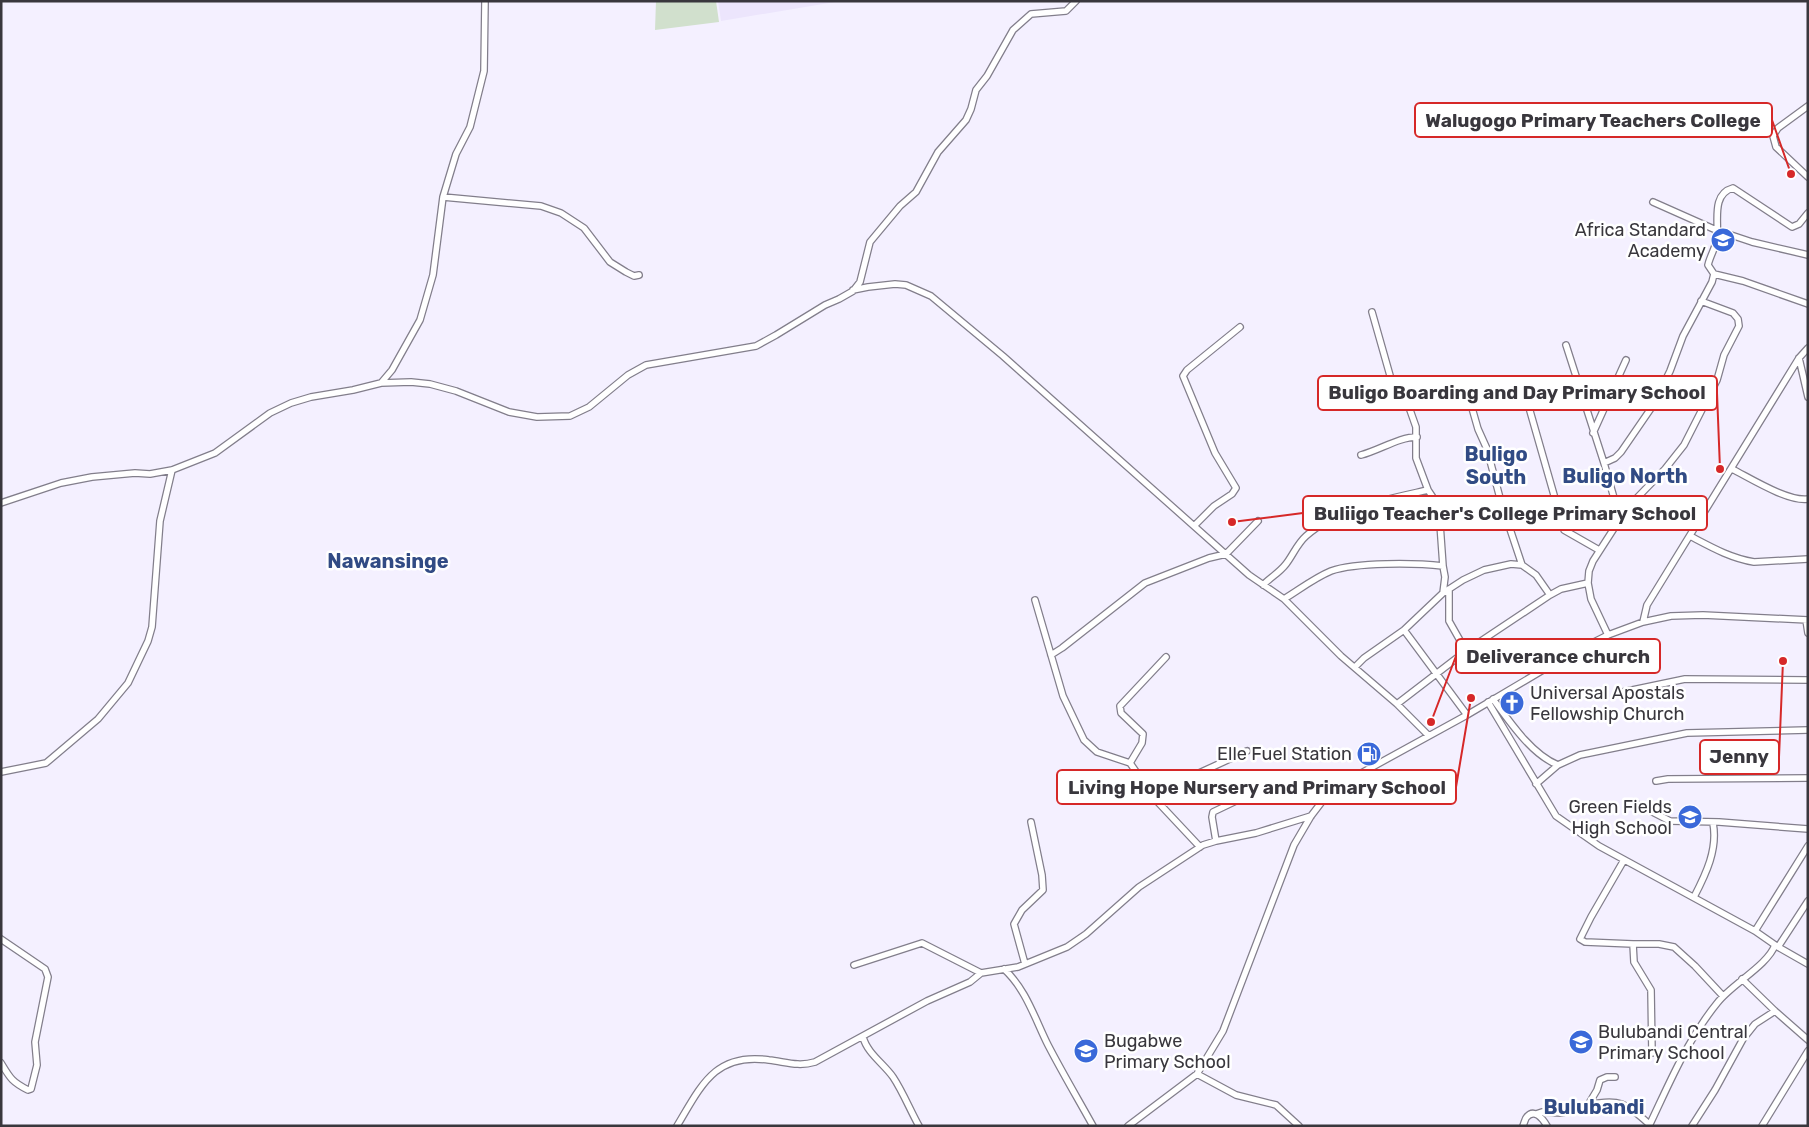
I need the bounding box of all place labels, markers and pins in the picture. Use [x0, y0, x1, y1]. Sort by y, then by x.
callout: Walugogo Primary Teachers College [1415, 103, 1772, 137]
place label: Africa Standard Academy [1575, 219, 1706, 262]
school or university icon: Africa Standard Academy [1710, 227, 1736, 253]
callout: Buligo Boarding and Day Primary School [1318, 376, 1717, 410]
callout: Buliigo Teacher's College Primary School [1303, 496, 1707, 530]
callout: Deliverance church [1456, 639, 1660, 673]
place label: Universal Apostals Fellowship Church [1530, 682, 1685, 725]
church icon: Universal Apostals Fellowship Church [1499, 690, 1525, 716]
callout: Jenny [1700, 740, 1779, 774]
fuel station icon: Elle Fuel Station [1356, 741, 1382, 767]
place label: Elle Fuel Station [1217, 743, 1352, 765]
callout: Living Hope Nursery and Primary School [1057, 770, 1456, 804]
place label: Green Fields High School [1568, 796, 1672, 839]
school or university icon: Green Fields High School [1677, 804, 1703, 830]
place label: Bulubandi Central Primary School [1598, 1021, 1748, 1064]
school or university icon: Bulubandi Central Primary School [1568, 1029, 1594, 1055]
place label: Bugabwe Primary School [1104, 1030, 1231, 1073]
school or university icon: Bugabwe Primary School [1073, 1038, 1099, 1064]

